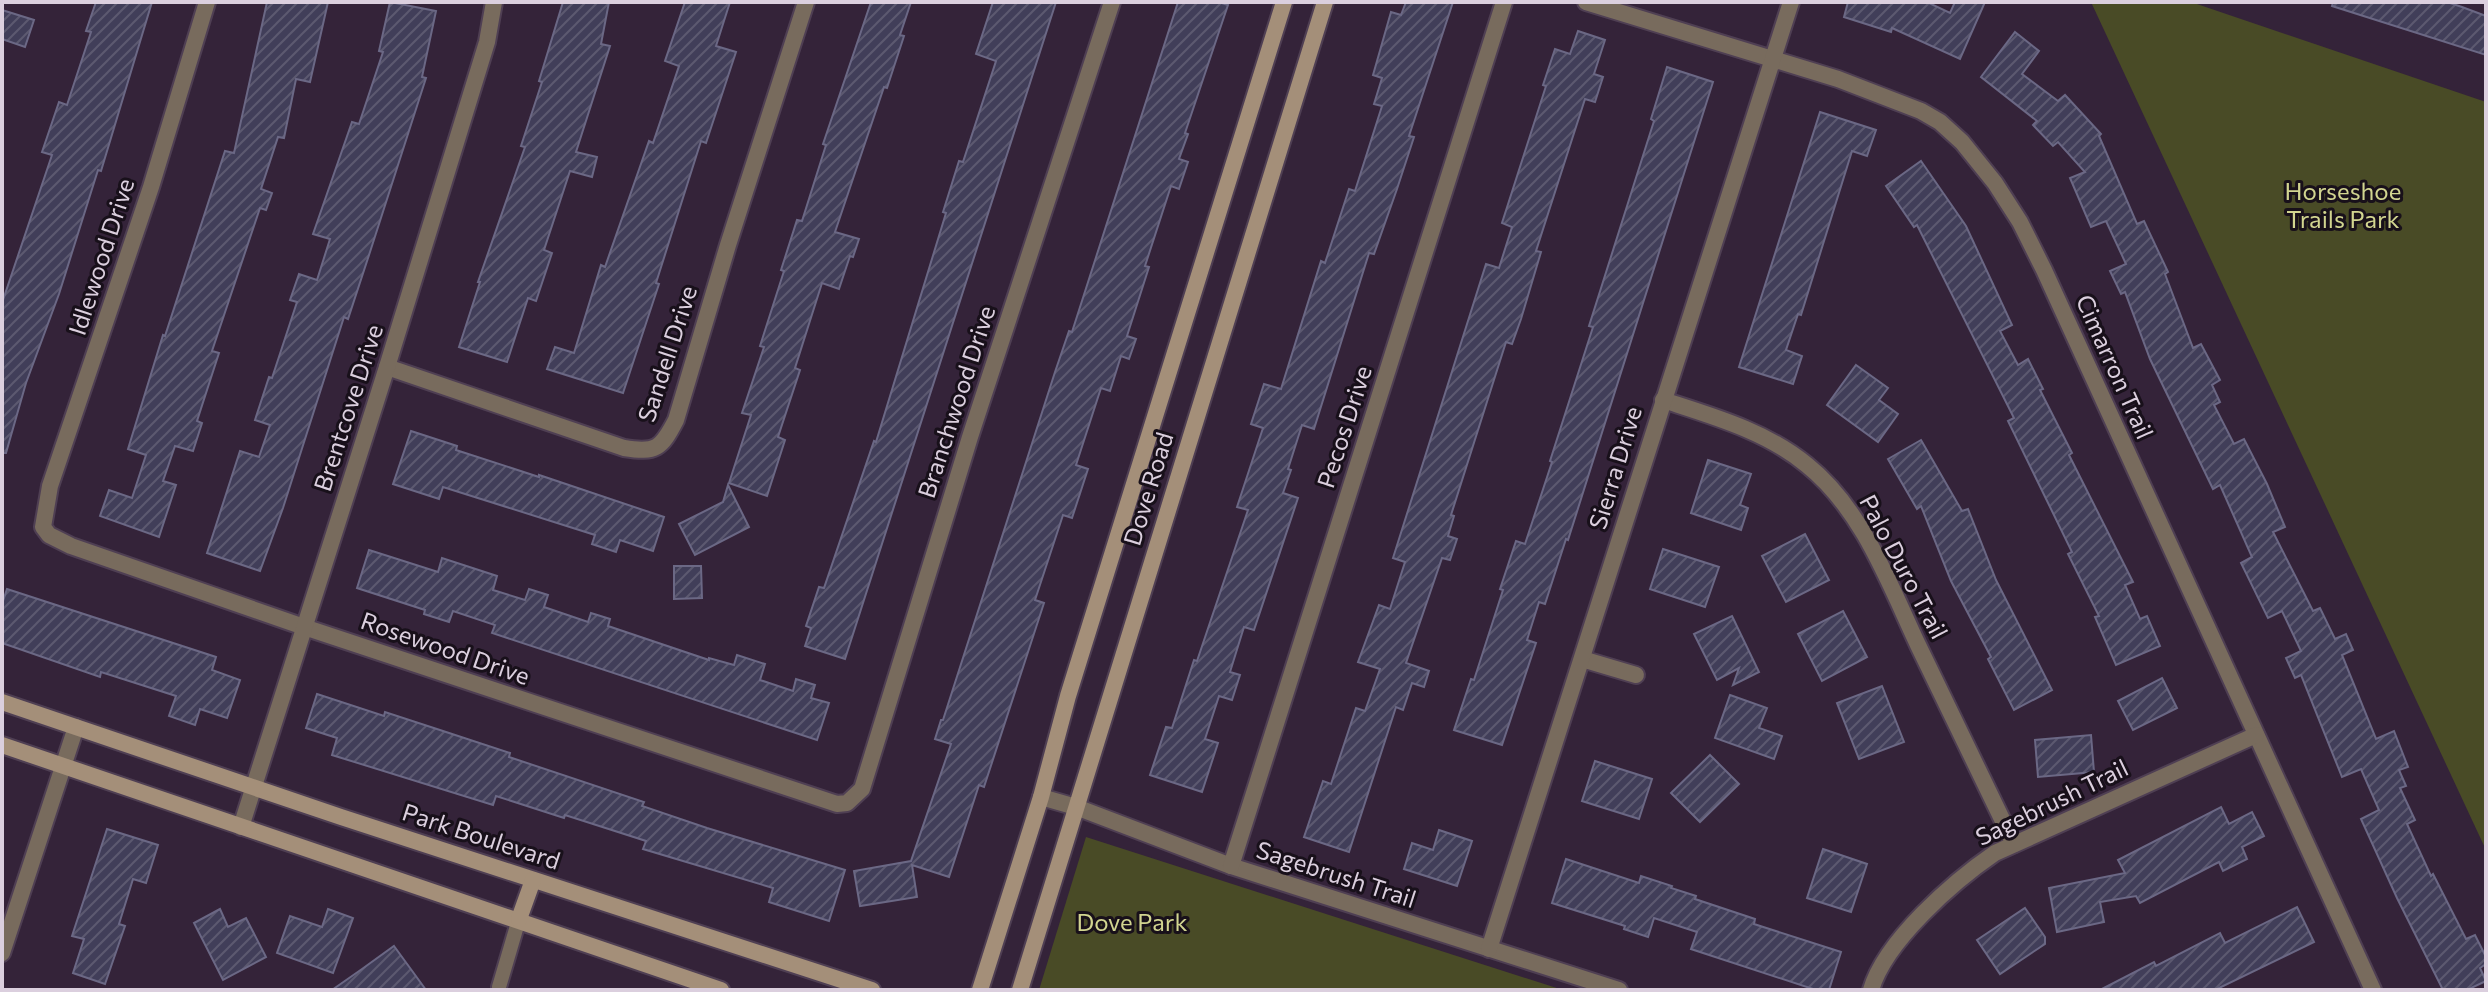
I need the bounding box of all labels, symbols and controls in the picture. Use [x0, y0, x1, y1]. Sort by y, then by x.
street label: Idlewood Drive [62, 175, 140, 338]
park label: Horseshoe Trails Park [2285, 176, 2401, 233]
street label: Sandell Drive [631, 282, 702, 425]
street label: Cimarron Trail [2071, 290, 2160, 443]
street label: Branchwood Drive [911, 302, 1000, 501]
street label: Brentcove Drive [307, 320, 388, 495]
street label: Pecos Drive [1310, 362, 1377, 491]
street label: Sierra Drive [1582, 403, 1647, 533]
street label: Dove Road [1117, 428, 1179, 549]
street label: Palo Duro Trail [1854, 489, 1955, 643]
street label: Rosewood Drive [357, 605, 534, 690]
street label: Sagebrush Trail [1970, 752, 2132, 851]
street label: Park Boulevard [399, 796, 564, 875]
street label: Sagebrush Trail [1253, 834, 1420, 913]
park label: Dove Park [1077, 907, 1187, 936]

